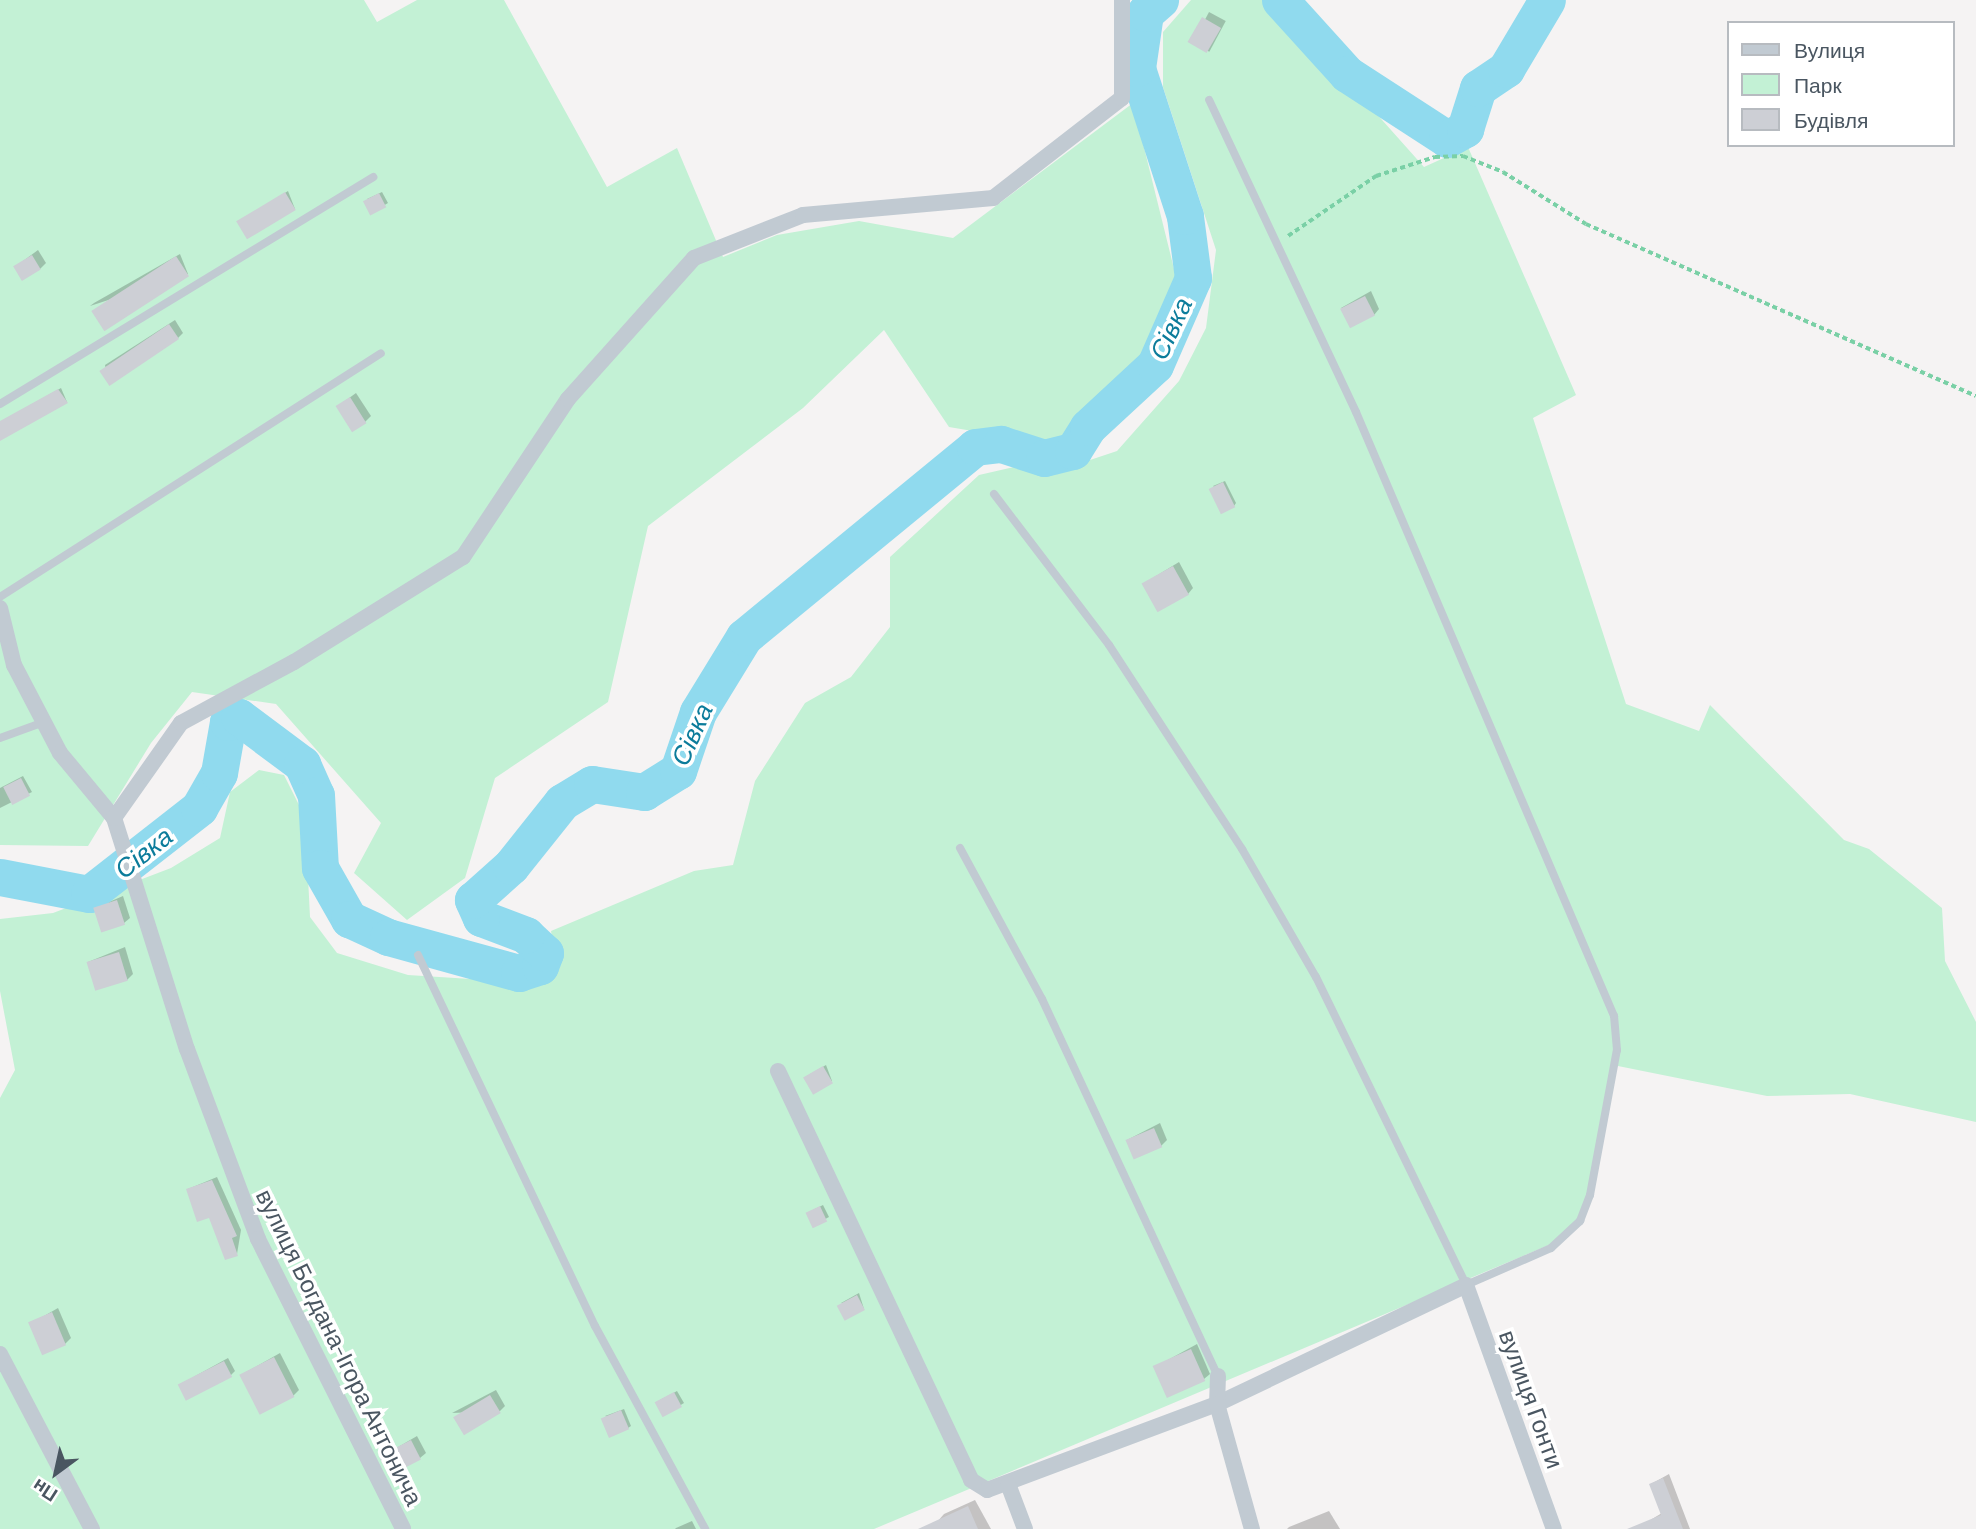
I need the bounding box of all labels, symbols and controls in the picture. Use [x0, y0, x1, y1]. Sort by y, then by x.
legend [1728, 21, 1955, 147]
text: Вулиця [1794, 37, 1865, 62]
text: Парк [1794, 72, 1842, 97]
text: Будівля [1794, 107, 1868, 132]
water label: Сівка [1142, 292, 1198, 364]
water label: Сівка [664, 698, 718, 770]
water label: Сівка [108, 820, 178, 884]
street label: вулиця Богдана-Ігора Антонича [251, 1184, 429, 1510]
street label: вулиця Гонти [1494, 1326, 1570, 1472]
north arrow [21, 1438, 91, 1508]
text: Пн [27, 1475, 61, 1508]

